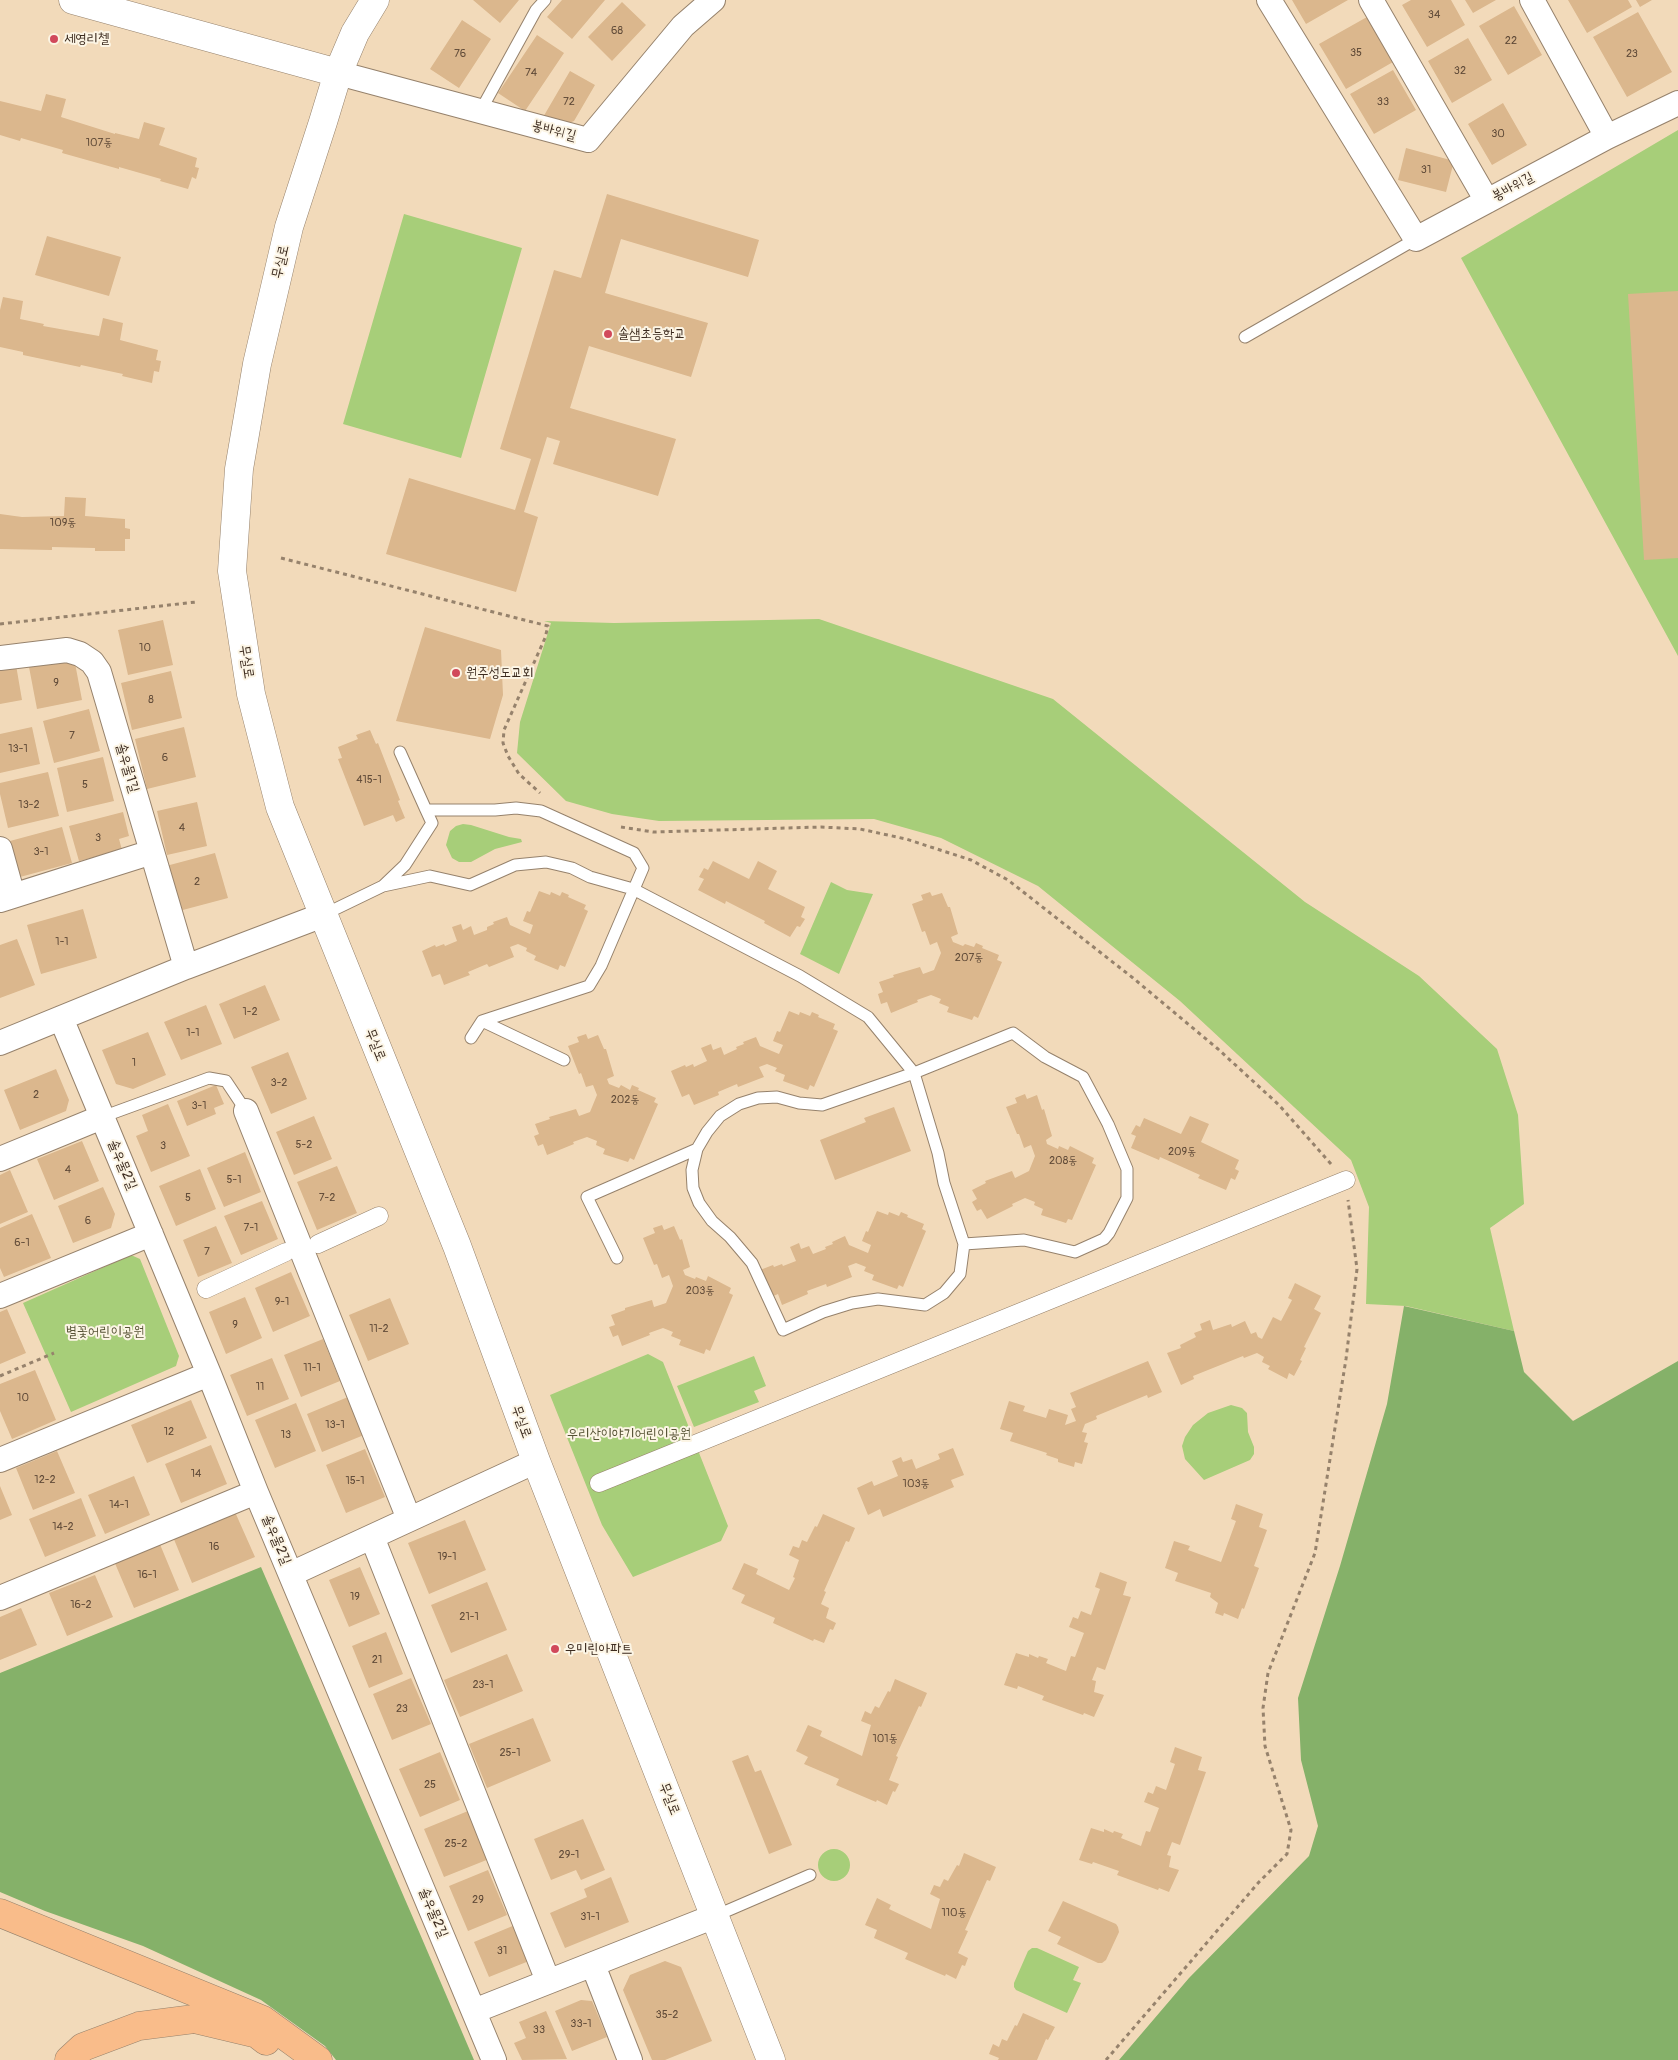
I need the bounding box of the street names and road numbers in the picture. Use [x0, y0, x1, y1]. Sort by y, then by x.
street label: 봉바위길 [530, 117, 578, 145]
street label: 봉바위길 [1489, 169, 1537, 205]
street label: 무실로 [269, 244, 293, 280]
street label: 무실로 [235, 644, 257, 680]
street label: 솔우물1길 [112, 741, 142, 795]
street label: 무실로 [361, 1026, 389, 1064]
street label: 솔우물2길 [104, 1137, 140, 1193]
street label: 무실로 [507, 1403, 535, 1441]
street label: 솔우물2길 [258, 1512, 294, 1568]
street label: 무실로 [655, 1780, 683, 1818]
street label: 솔우물2길 [415, 1885, 451, 1941]

